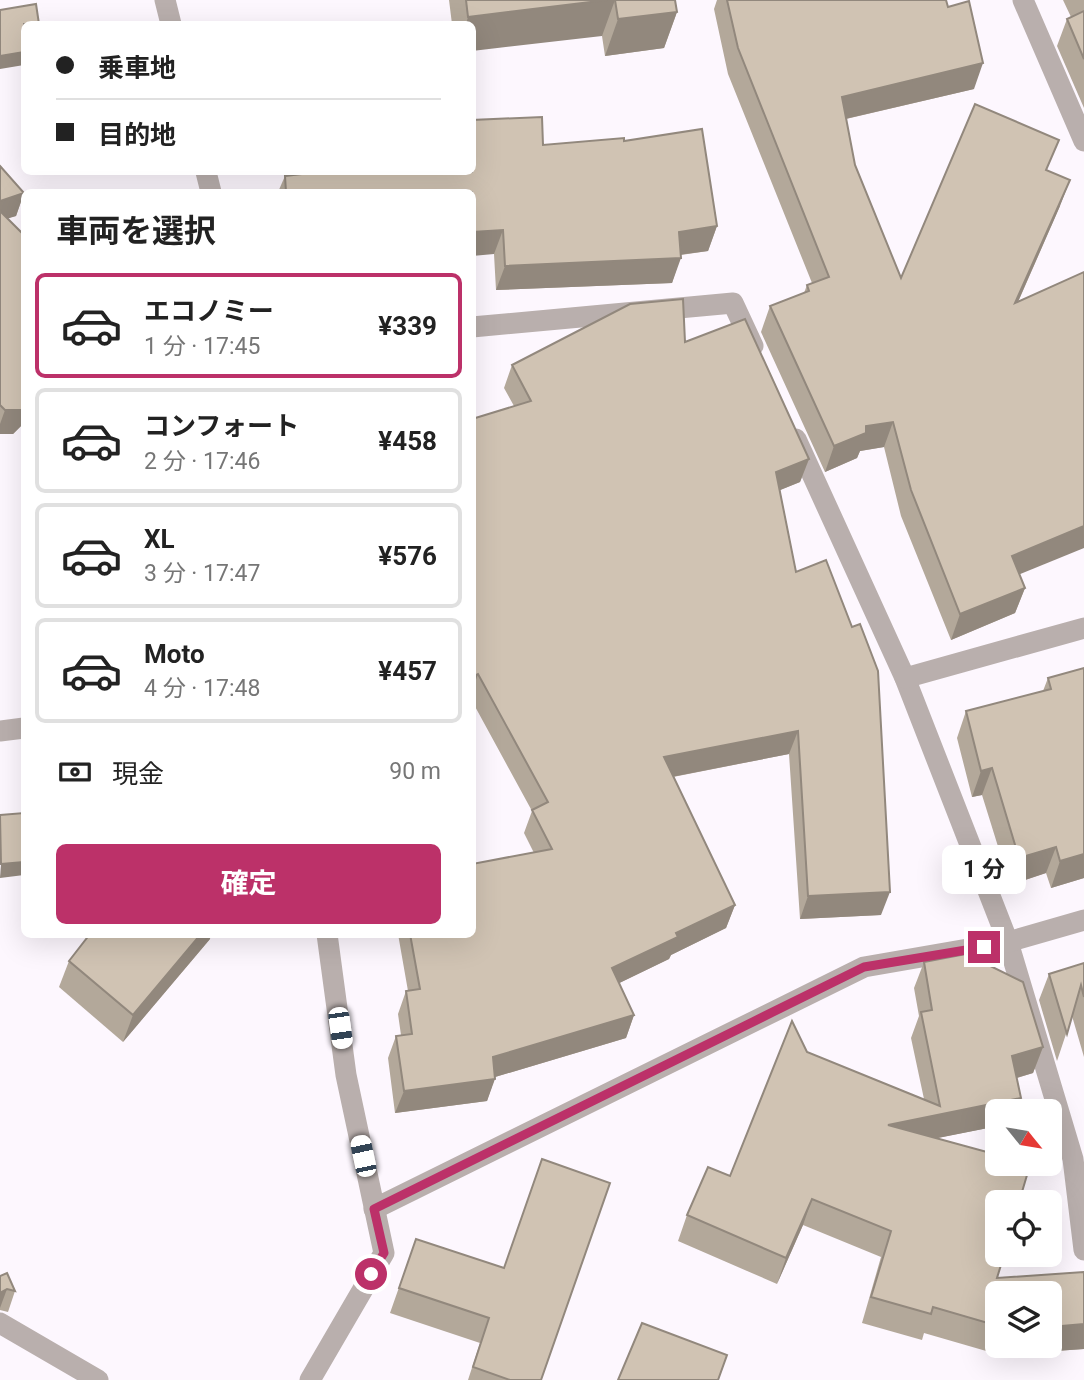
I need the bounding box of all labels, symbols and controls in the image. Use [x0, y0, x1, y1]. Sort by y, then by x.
text: 乗車地 [98, 53, 176, 83]
text: 目的地 [98, 120, 176, 150]
text: 車両を選択 [56, 212, 216, 250]
icon: car [60, 294, 123, 357]
text: エコノミー [144, 296, 274, 326]
text: ¥339 [378, 311, 437, 341]
text: 1 分 · 17:45 [144, 333, 260, 360]
icon: car [60, 409, 123, 472]
text: コンフォート [144, 411, 299, 441]
text: ¥458 [378, 426, 437, 456]
text: 2 分 · 17:46 [144, 448, 260, 475]
icon: car [60, 524, 123, 587]
text: XL [144, 524, 175, 554]
text: ¥576 [378, 541, 437, 571]
text: 3 分 · 17:47 [144, 560, 260, 587]
icon: car [60, 639, 123, 702]
text: Moto [144, 639, 205, 669]
text: ¥457 [378, 656, 437, 686]
text: 4 分 · 17:48 [144, 675, 260, 702]
icon: cash [56, 753, 94, 791]
text: 90 m [389, 758, 441, 785]
text: 現金 [112, 759, 164, 789]
button: 確定 [56, 844, 441, 924]
callout: 1 分 [942, 846, 1026, 894]
text: 1 分 [963, 856, 1005, 883]
route end [968, 931, 1000, 963]
car [327, 1006, 354, 1050]
north arrow [985, 1099, 1062, 1176]
map controls [985, 1099, 1062, 1358]
car [349, 1133, 378, 1179]
button: locate [985, 1190, 1062, 1267]
route start [355, 1258, 387, 1290]
button: layers [985, 1281, 1062, 1358]

